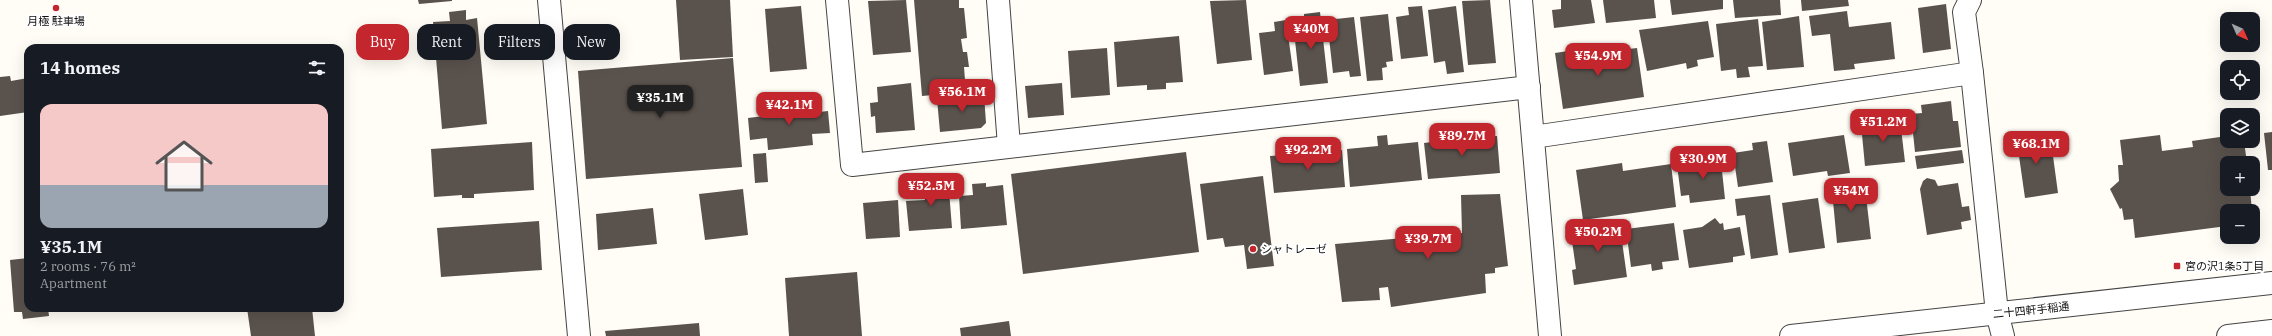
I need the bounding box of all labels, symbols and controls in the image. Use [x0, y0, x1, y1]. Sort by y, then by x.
marker: 月極 駐車場 [51, 3, 61, 13]
north arrow [2220, 12, 2260, 52]
map controls [2220, 12, 2260, 244]
place label: 月極 駐車場 [27, 14, 85, 28]
pin: ¥40M [1287, 16, 1335, 50]
text: ¥40M [1293, 20, 1329, 37]
chip: Buy [356, 24, 409, 60]
chip: Rent [417, 24, 476, 60]
chip: Filters [484, 24, 555, 60]
chip: New [563, 24, 620, 60]
pin: ¥54.9M [1565, 43, 1631, 77]
text: ¥54.9M [1574, 47, 1622, 64]
text: 14 homes [40, 57, 120, 79]
icon: filters [306, 57, 328, 79]
button: locate [2220, 60, 2260, 100]
pin: ¥56.1M [929, 79, 995, 113]
text: ¥56.1M [938, 83, 986, 100]
pin: ¥35.1M [627, 85, 693, 119]
text: ¥35.1M [636, 89, 684, 106]
pin: ¥42.1M [756, 92, 822, 126]
text: ¥42.1M [765, 96, 813, 113]
button: layers [2220, 108, 2260, 148]
pin: ¥51.2M [1850, 109, 1916, 143]
text: ¥51.2M [1859, 113, 1907, 130]
pin: ¥89.7M [1429, 123, 1495, 157]
text: ¥89.7M [1438, 127, 1486, 144]
icon: home [148, 130, 220, 202]
pin: ¥68.1M [2003, 131, 2069, 165]
text: ¥68.1M [2012, 135, 2060, 152]
pin: ¥92.2M [1275, 137, 1341, 171]
text: ¥92.2M [1284, 141, 1332, 158]
pin: ¥30.9M [1670, 146, 1736, 180]
text: ¥30.9M [1679, 150, 1727, 167]
button: + [2220, 156, 2260, 196]
pin: ¥52.5M [898, 173, 964, 207]
text: ¥52.5M [907, 177, 955, 194]
pin: ¥54M [1827, 178, 1875, 212]
text: ¥54M [1833, 182, 1869, 199]
button: − [2220, 204, 2260, 244]
pin: ¥50.2M [1565, 219, 1631, 253]
text: ¥50.2M [1574, 223, 1622, 240]
pin: ¥39.7M [1395, 226, 1461, 260]
text: ¥39.7M [1404, 230, 1452, 247]
text: ¥35.1M [40, 236, 102, 258]
place label: シャトレーゼ [1261, 242, 1327, 256]
marker: シャトレーゼ [1248, 244, 1258, 254]
text: 2 rooms · 76 m² [40, 258, 136, 275]
place label: 宮の沢1条5丁目 [2185, 259, 2264, 273]
marker: 宮の沢1条5丁目 [2172, 261, 2182, 271]
text: Apartment [40, 275, 107, 292]
street label: 二十四軒手稲通 [1992, 299, 2070, 321]

